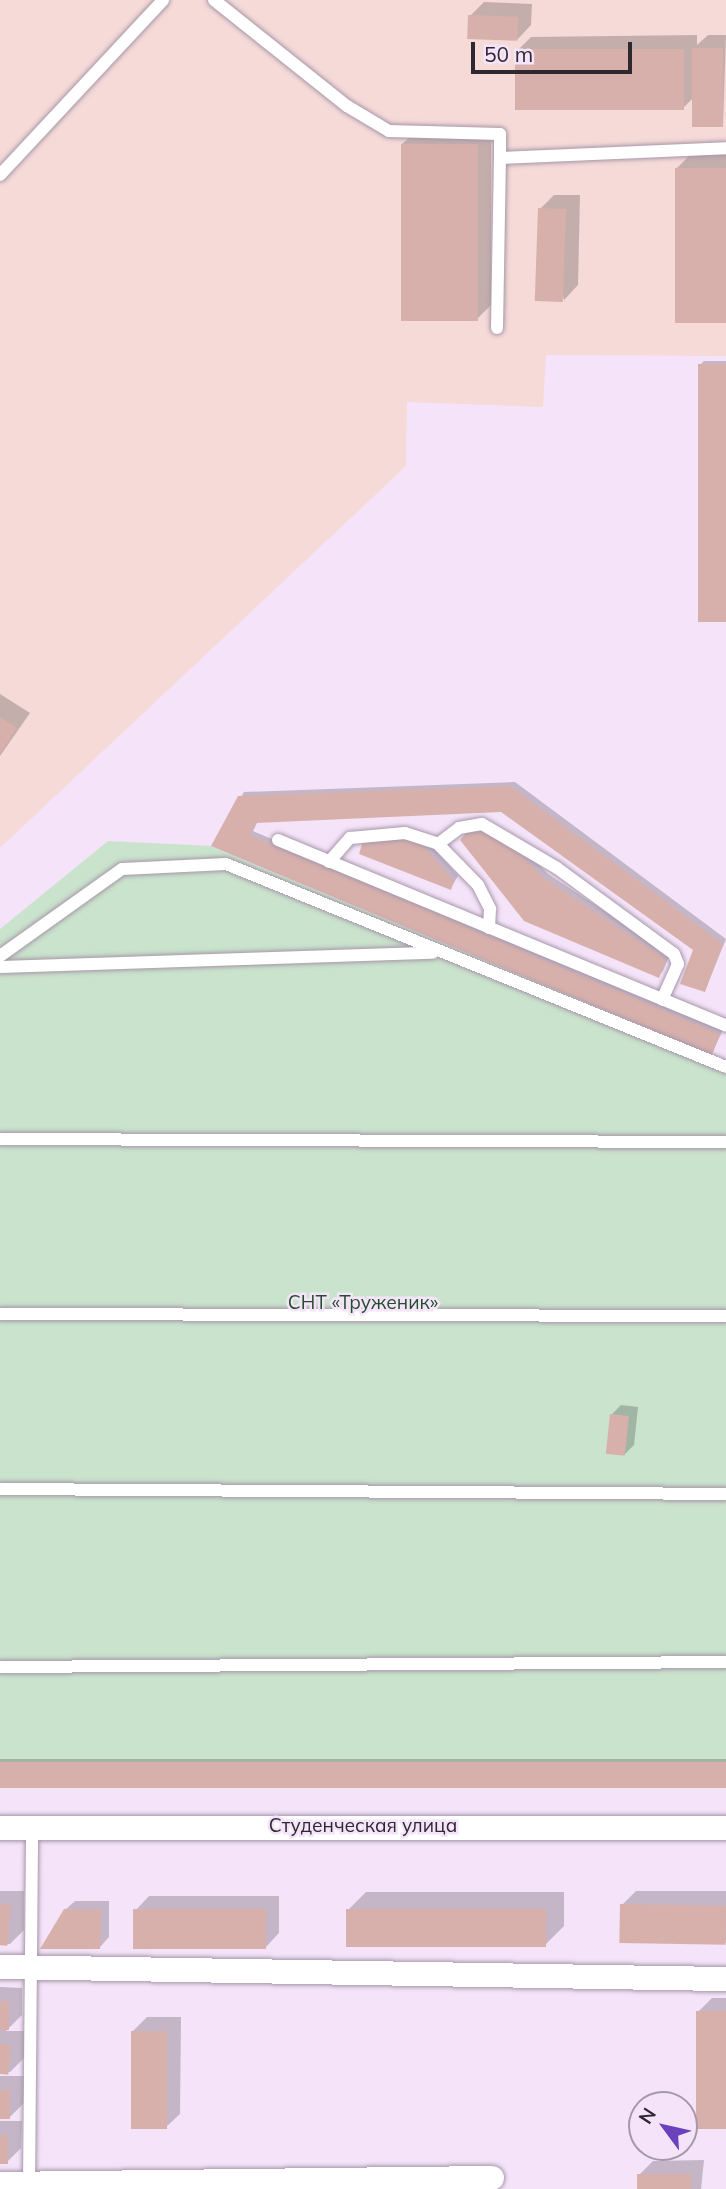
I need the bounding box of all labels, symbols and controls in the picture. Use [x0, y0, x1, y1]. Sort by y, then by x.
scale bar [474, 28, 635, 72]
text: 50 m [484, 41, 533, 67]
park label: СНТ «Труженик» [288, 1292, 438, 1314]
street label: Студенческая улица [269, 1815, 457, 1837]
north arrow [628, 2091, 698, 2161]
text: N [633, 2103, 661, 2128]

